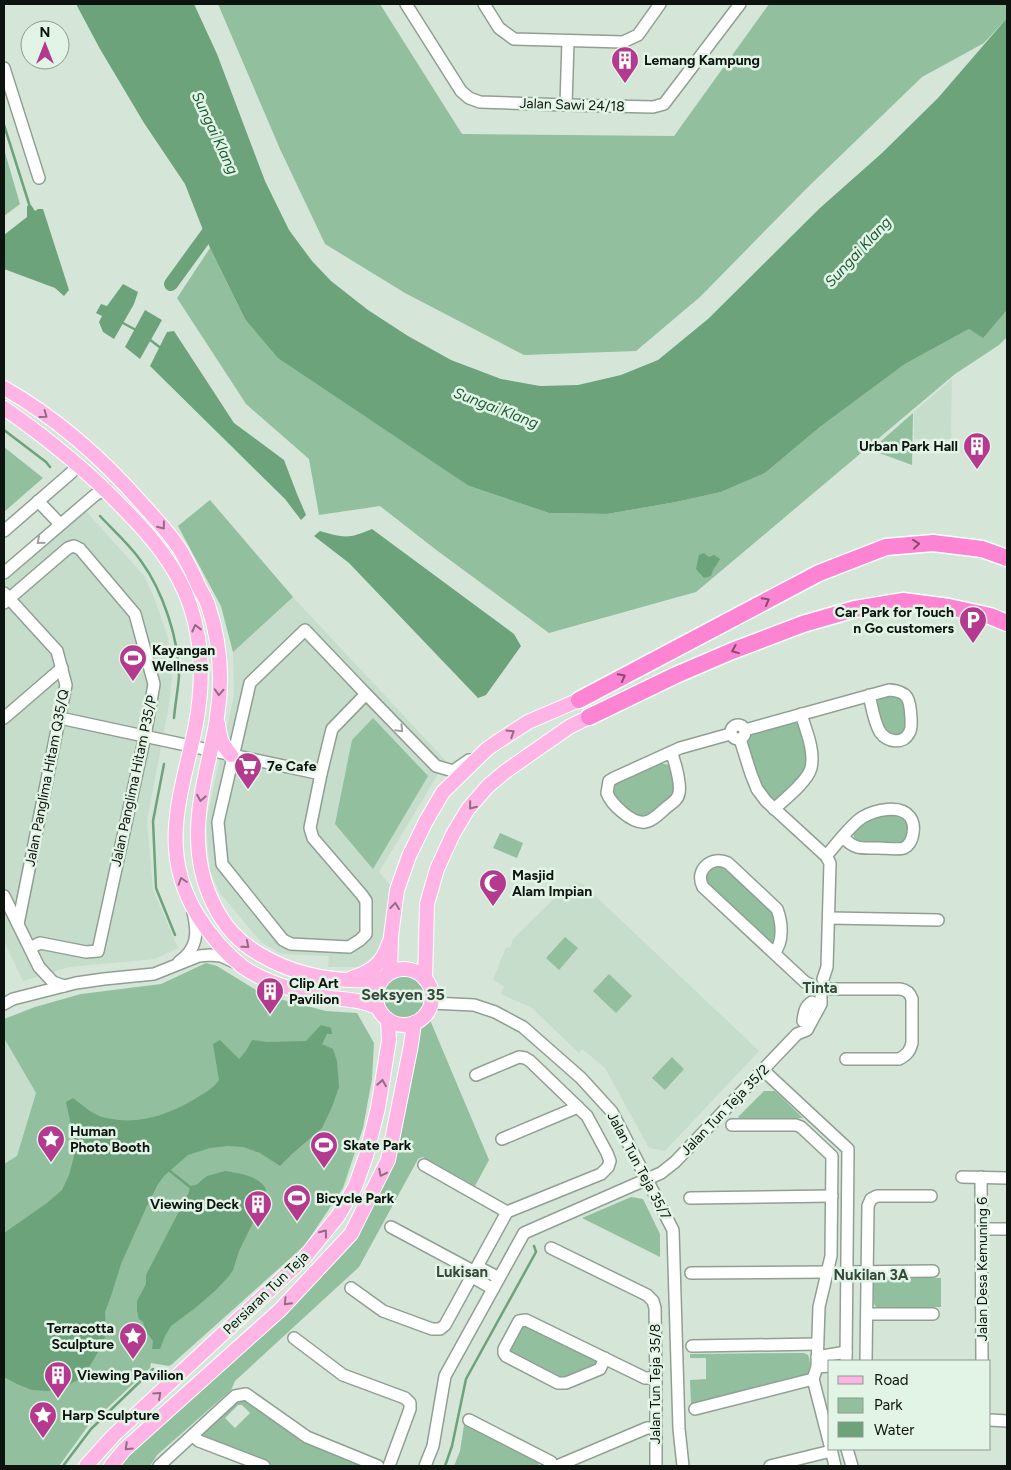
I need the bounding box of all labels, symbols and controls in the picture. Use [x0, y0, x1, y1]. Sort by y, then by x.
north arrow [20, 20, 70, 70]
text: N [40, 24, 50, 41]
building icon: Lemang Kampung [610, 45, 640, 84]
place label: Lemang Kampung [644, 52, 760, 69]
water label: Sungai Klang [188, 89, 242, 177]
street label: Jalan Sawi 24/18 [519, 95, 625, 115]
water label: Sungai Klang [821, 213, 895, 291]
water label: Sungai Klang [451, 384, 541, 432]
one-way arrow [38, 409, 48, 418]
building icon: Urban Park Hall [962, 431, 992, 470]
place label: Urban Park Hall [859, 438, 958, 455]
one-way arrow [156, 521, 165, 530]
one-way arrow [37, 536, 46, 545]
one-way arrow [913, 539, 921, 550]
one-way arrow [760, 597, 769, 607]
place label: Car Park for Touch n Go customers [835, 604, 954, 637]
parking icon: Car Park for Touch n Go customers [958, 605, 988, 644]
one-way arrow [191, 624, 202, 633]
place label: Kayangan Wellness [152, 642, 215, 675]
sports icon: Kayangan Wellness [118, 643, 148, 682]
one-way arrow [731, 644, 740, 654]
one-way arrow [617, 673, 626, 683]
street label: Jalan Panglima Hitam Q35/Q [21, 688, 73, 868]
one-way arrow [214, 688, 225, 696]
street label: Jalan Panglima Hitam P35/P [108, 694, 160, 868]
one-way arrow [394, 723, 403, 732]
one-way arrow [505, 730, 515, 739]
supermarket icon: 7e Cafe [233, 751, 263, 790]
place label: 7e Cafe [267, 758, 317, 775]
one-way arrow [196, 793, 206, 802]
one-way arrow [469, 800, 477, 809]
place label: Masjid Alam Impian [512, 867, 592, 900]
mosque icon: Masjid Alam Impian [478, 868, 508, 907]
one-way arrow [178, 878, 188, 886]
one-way arrow [389, 902, 400, 910]
one-way arrow [241, 940, 250, 949]
place label: Clip Art Pavilion [289, 975, 339, 1008]
building icon: Clip Art Pavilion [255, 976, 285, 1015]
district label: Tinta [802, 979, 838, 997]
district label: Seksyen 35 [361, 985, 445, 1004]
street label: Jalan Tun Teja 35/2 [677, 1061, 773, 1159]
one-way arrow [376, 1079, 386, 1088]
street label: Jalan Tun Teja 35/7 [603, 1109, 675, 1223]
place label: Human Photo Booth [70, 1123, 150, 1156]
place icon: Human Photo Booth [36, 1124, 66, 1163]
sports icon: Skate Park [309, 1130, 339, 1169]
place label: Skate Park [343, 1137, 412, 1154]
one-way arrow [378, 1168, 388, 1177]
sports icon: Bicycle Park [282, 1183, 312, 1222]
building icon: Viewing Deck [243, 1189, 273, 1228]
place label: Bicycle Park [316, 1190, 395, 1207]
place label: Viewing Deck [150, 1196, 239, 1213]
street label: Jalan Desa Kemuning 6 [974, 1197, 991, 1341]
one-way arrow [319, 1230, 327, 1239]
street label: Persiaran Tun Teja [220, 1248, 312, 1338]
district label: Lukisan [436, 1263, 488, 1281]
district label: Nukilan 3A [834, 1266, 909, 1284]
one-way arrow [284, 1297, 293, 1306]
place label: Terracotta Sculpture [47, 1320, 114, 1353]
place icon: Terracotta Sculpture [118, 1321, 148, 1360]
street label: Jalan Tun Teja 35/8 [647, 1324, 664, 1444]
building icon: Viewing Pavilion [43, 1360, 73, 1399]
legend [828, 1360, 991, 1450]
place label: Viewing Pavilion [77, 1367, 184, 1384]
text: Road [874, 1371, 909, 1389]
one-way arrow [152, 1392, 161, 1401]
text: Park [874, 1396, 903, 1414]
place icon: Harp Sculpture [28, 1400, 58, 1439]
place label: Harp Sculpture [62, 1407, 160, 1424]
text: Water [874, 1421, 914, 1439]
one-way arrow [124, 1441, 133, 1450]

